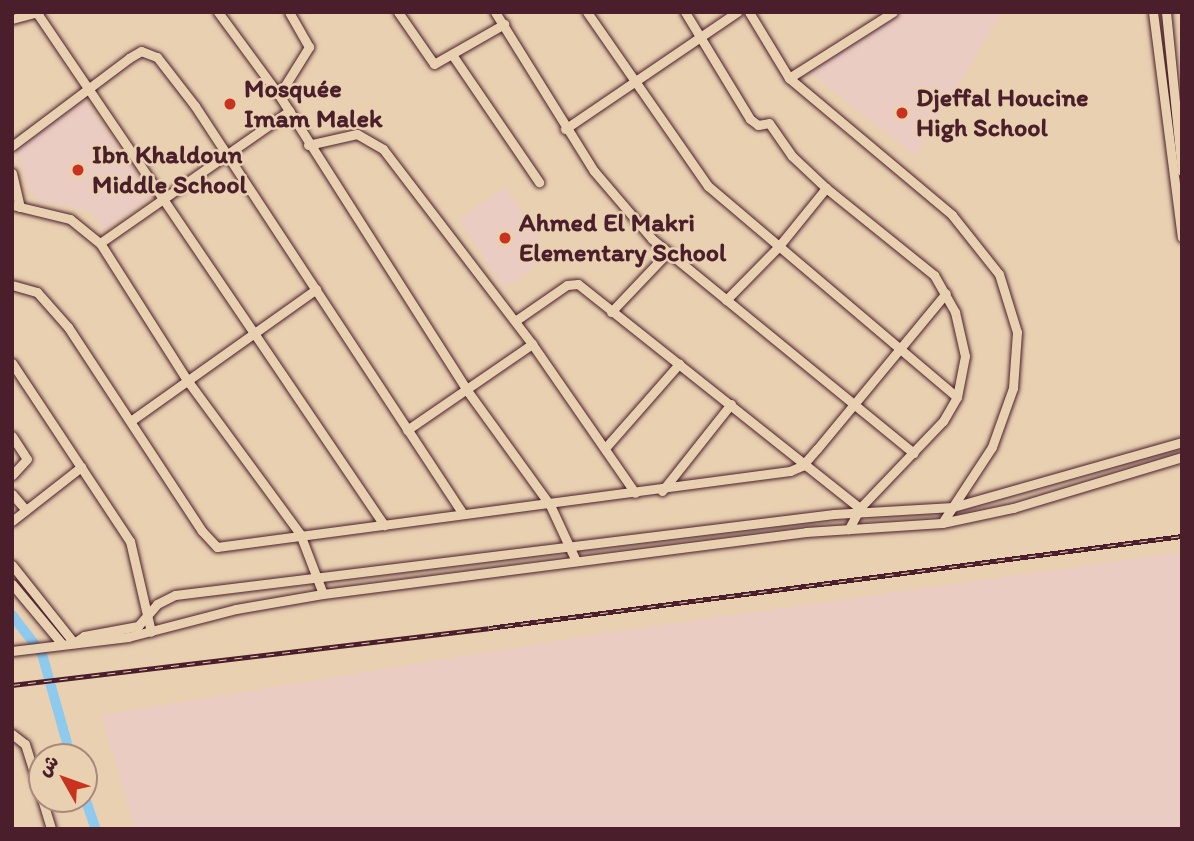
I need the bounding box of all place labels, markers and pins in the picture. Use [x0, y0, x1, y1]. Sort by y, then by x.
place label: Mosquée Imam Malek [244, 73, 383, 134]
place label: Djeffal Houcine High School [916, 82, 1088, 144]
marker: Mosquée Imam Malek [222, 96, 238, 112]
marker: Djeffal Houcine High School [894, 105, 910, 121]
place label: Ibn Khaldoun Middle School [92, 139, 247, 200]
marker: Ibn Khaldoun Middle School [70, 162, 86, 178]
place label: Ahmed El Makri Elementary School [519, 207, 726, 268]
marker: Ahmed El Makri Elementary School [497, 230, 513, 246]

